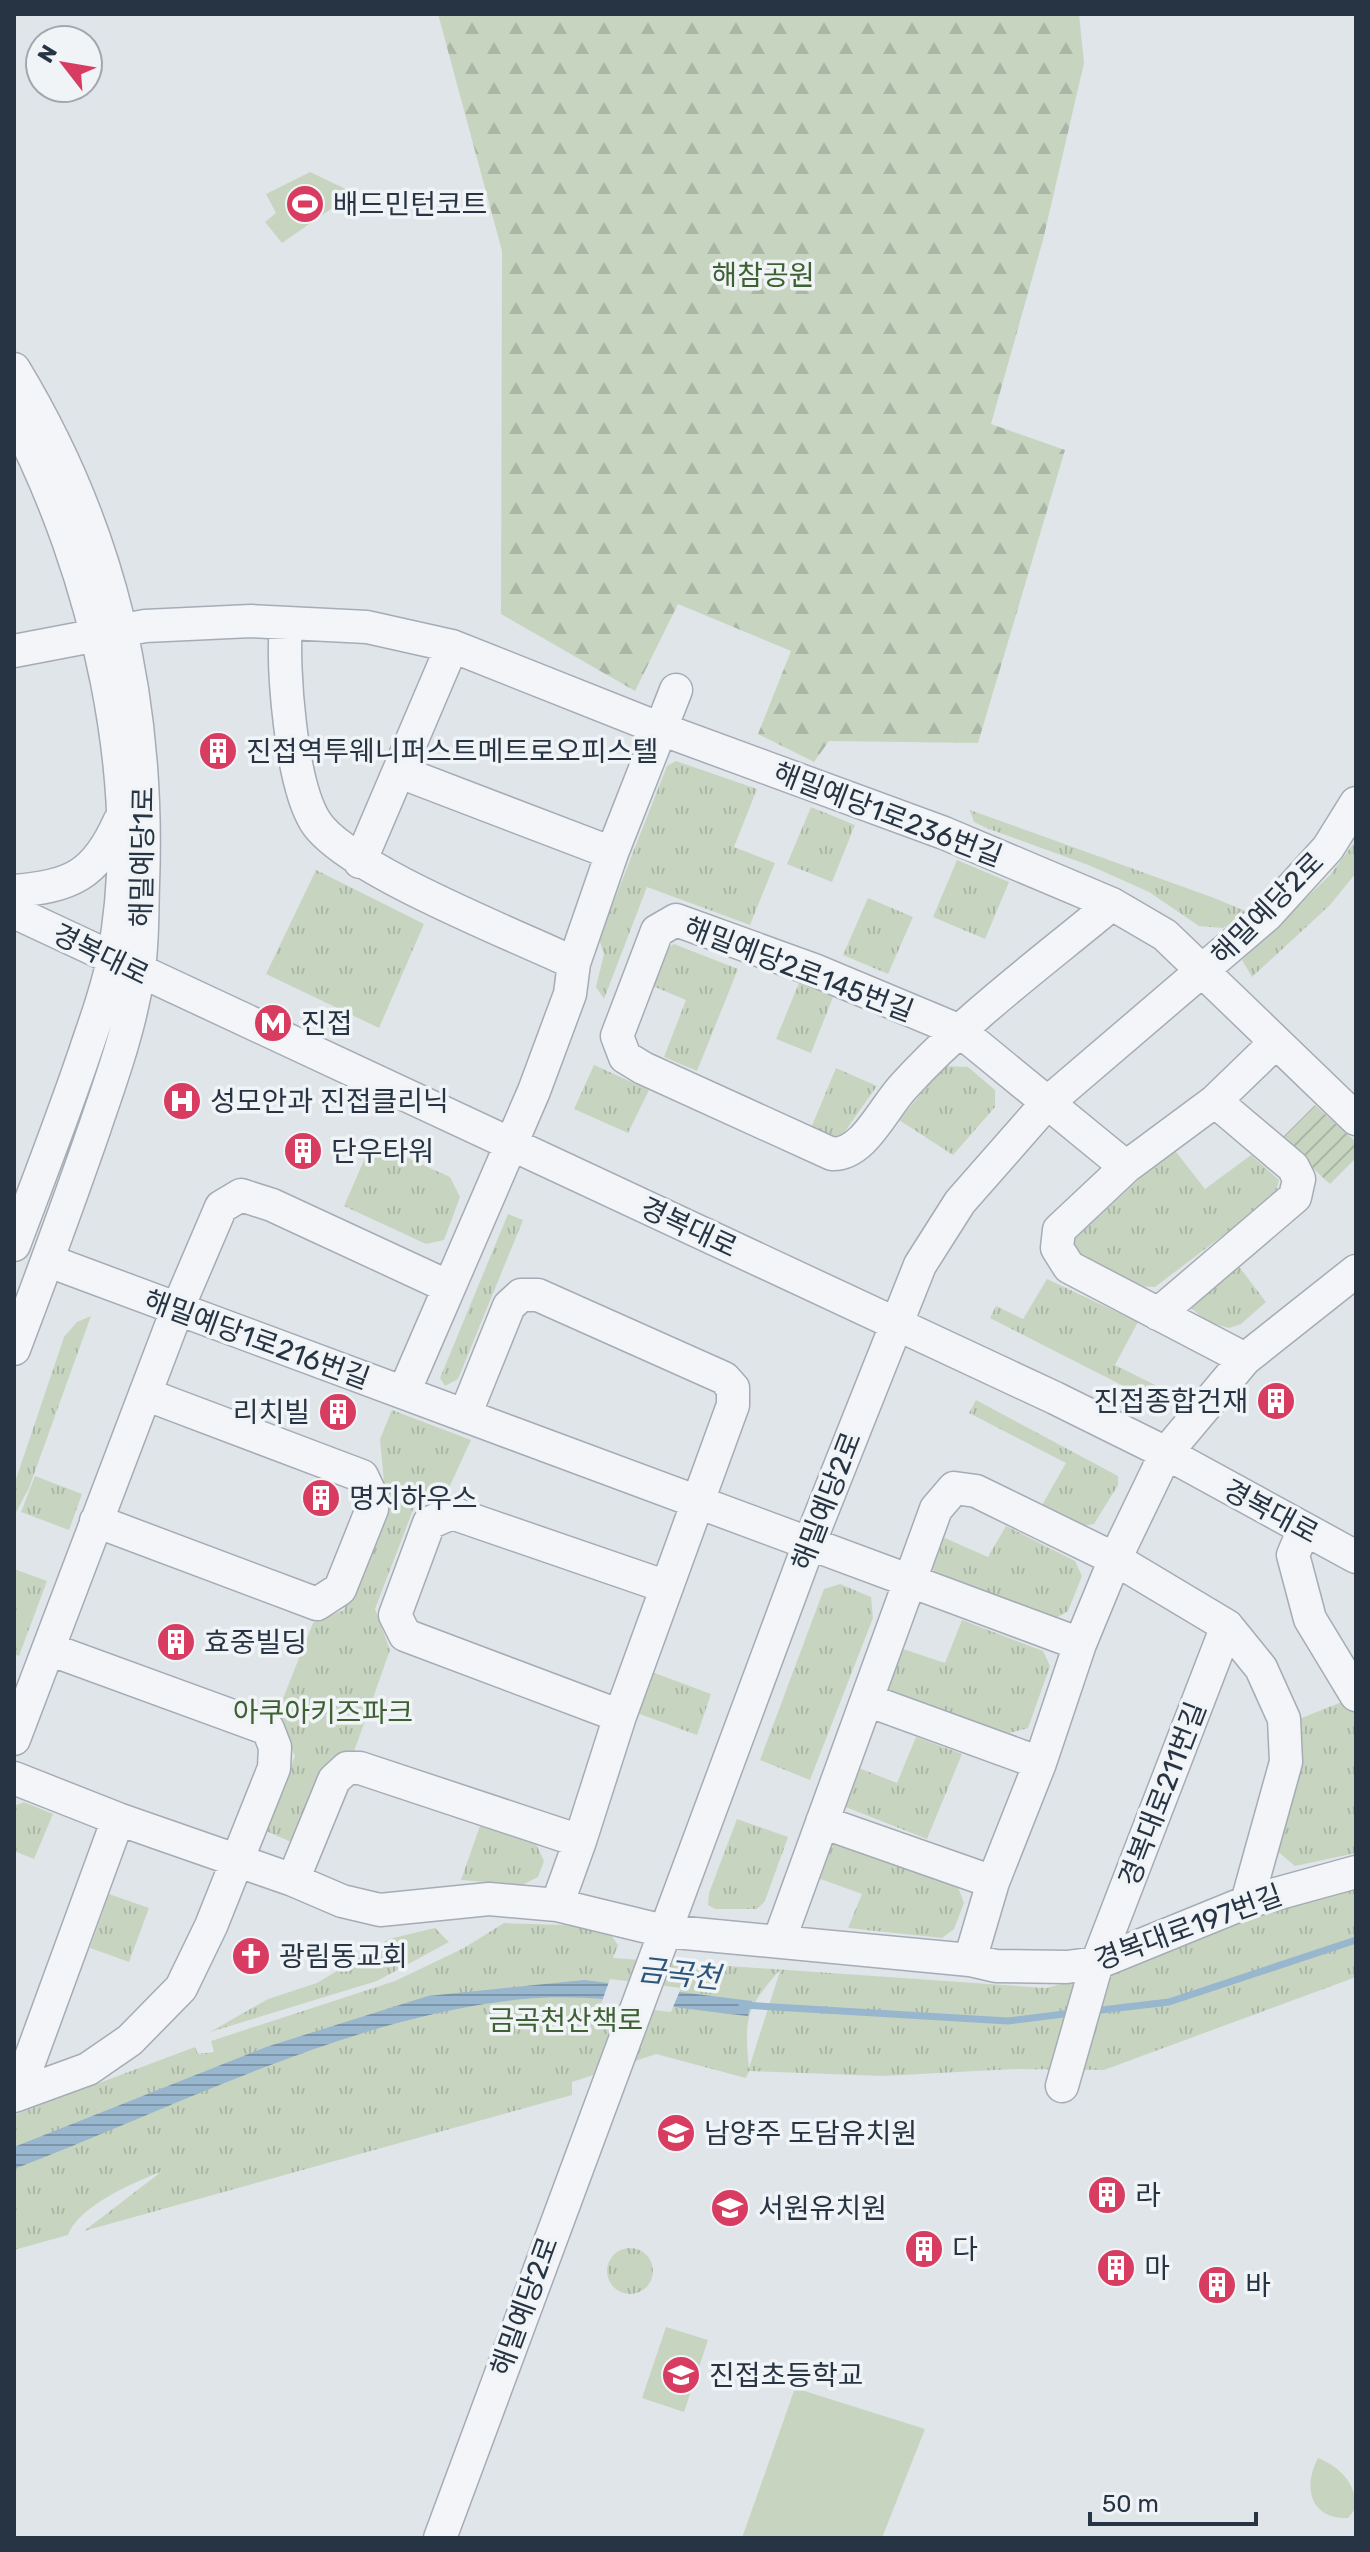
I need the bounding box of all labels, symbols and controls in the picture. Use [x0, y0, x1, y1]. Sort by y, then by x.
north arrow [24, 24, 104, 104]
text: N [32, 40, 63, 68]
sports icon: 배드민턴코트 [284, 183, 326, 225]
place label: 배드민턴코트 [333, 188, 488, 221]
park label: 해참공원 [711, 259, 815, 292]
building icon: 진접역투웨니퍼스트메트로오피스텔 [197, 730, 239, 772]
place label: 진접역투웨니퍼스트메트로오피스텔 [246, 735, 658, 768]
street label: 해밀예당1로236번길 [769, 756, 1007, 873]
street label: 해밀예당1로 [125, 786, 160, 928]
street label: 해밀예당2로 [1204, 845, 1330, 971]
street label: 해밀예당2로145번길 [680, 911, 918, 1028]
street label: 경복대로 [47, 917, 154, 992]
metro station icon: 진접 [252, 1002, 294, 1044]
place label: 진접 [301, 1007, 353, 1040]
hospital icon: 성모안과 진접클리닉 [161, 1080, 203, 1122]
place label: 성모안과 진접클리닉 [210, 1085, 449, 1118]
building icon: 단우타워 [282, 1130, 324, 1172]
place label: 단우타워 [331, 1135, 434, 1168]
street label: 경복대로 [635, 1191, 742, 1264]
street label: 해밀예당1로216번길 [140, 1283, 374, 1396]
building icon: 진접종합건재 [1255, 1380, 1297, 1422]
place label: 진접종합건재 [1093, 1385, 1248, 1418]
building icon: 리치빌 [317, 1391, 359, 1433]
place label: 리치빌 [233, 1396, 310, 1429]
street label: 해밀예당2로 [785, 1427, 868, 1575]
street label: 경복대로 [1218, 1473, 1324, 1550]
building icon: 명지하우스 [300, 1477, 342, 1519]
place label: 명지하우스 [349, 1482, 478, 1515]
building icon: 효중빌딩 [155, 1621, 197, 1663]
place label: 효중빌딩 [204, 1626, 307, 1659]
park label: 아쿠아키즈파크 [233, 1696, 413, 1729]
street label: 경복대로211번길 [1112, 1697, 1213, 1891]
street label: 경복대로197번길 [1090, 1878, 1287, 1977]
church icon: 광림동교회 [230, 1935, 272, 1977]
place label: 광림동교회 [279, 1940, 408, 1973]
water label: 금곡천 [636, 1952, 725, 1997]
park label: 금곡천산책로 [489, 2004, 643, 2037]
school or university icon: 남양주 도담유치원 [655, 2112, 697, 2154]
place label: 남양주 도담유치원 [704, 2117, 917, 2150]
building icon: 라 [1086, 2174, 1128, 2216]
place label: 라 [1135, 2179, 1161, 2212]
school or university icon: 서원유치원 [709, 2187, 751, 2229]
place label: 서원유치원 [758, 2192, 887, 2225]
building icon: 다 [903, 2228, 945, 2270]
street label: 해밀예당2로 [484, 2232, 565, 2380]
place label: 다 [952, 2233, 978, 2266]
building icon: 마 [1095, 2247, 1137, 2289]
place label: 마 [1144, 2252, 1170, 2285]
building icon: 바 [1196, 2264, 1238, 2306]
place label: 바 [1245, 2269, 1271, 2302]
school or university icon: 진접초등학교 [660, 2354, 702, 2396]
place label: 진접초등학교 [709, 2359, 864, 2392]
scale bar [1090, 2476, 1256, 2526]
text: 50 m [1102, 2490, 1159, 2518]

